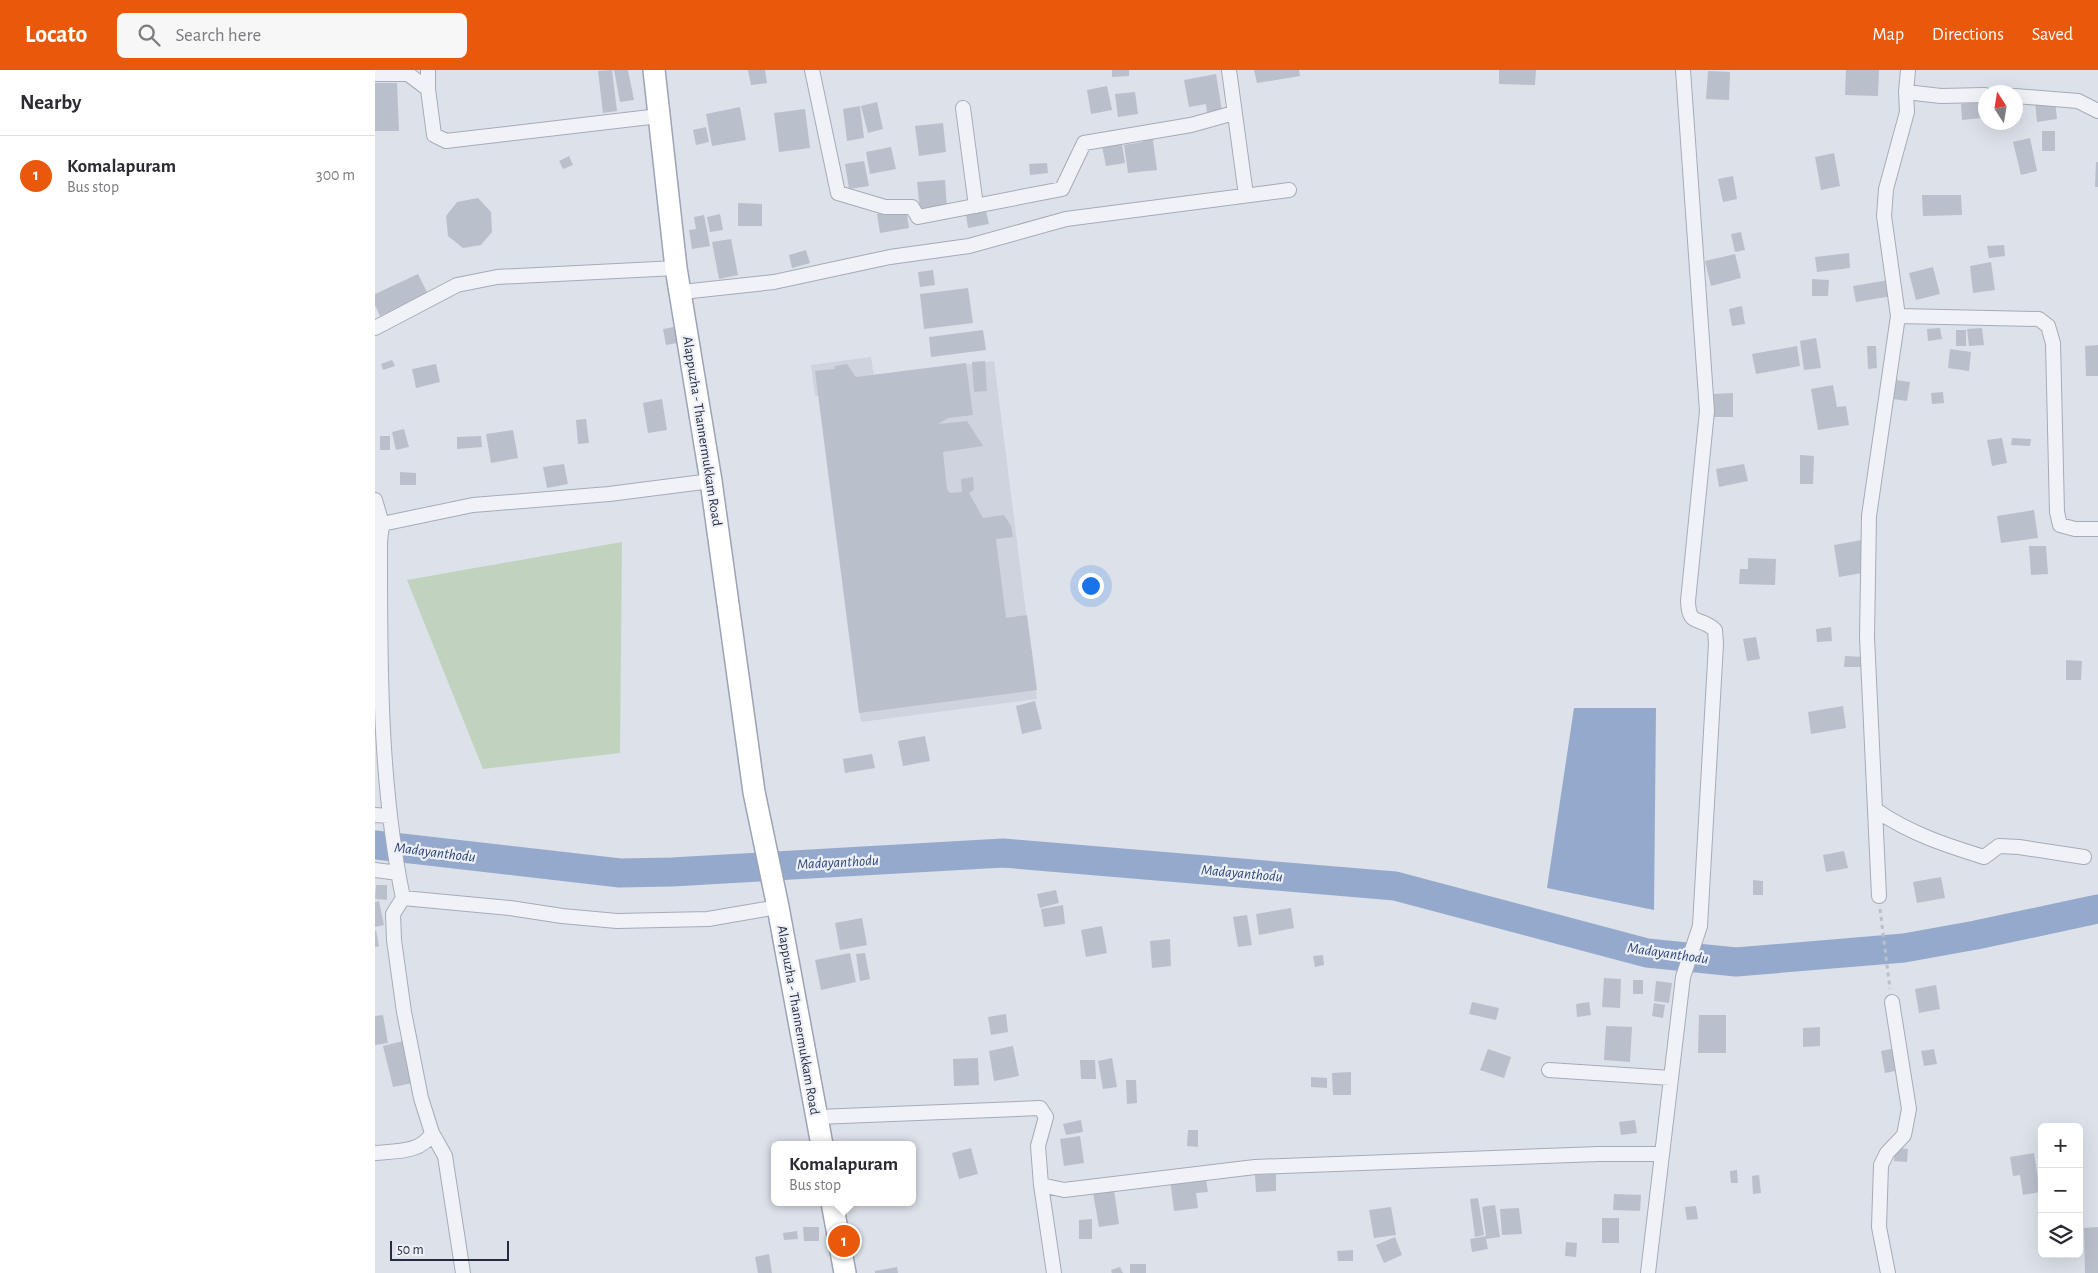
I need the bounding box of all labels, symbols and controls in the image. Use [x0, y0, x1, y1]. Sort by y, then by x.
search box [117, 13, 467, 58]
icon: search [135, 21, 163, 49]
text: Locato [25, 23, 87, 47]
text: Search here [175, 26, 261, 45]
text: Map [1873, 26, 1904, 44]
text: Directions [1932, 26, 2004, 44]
text: Saved [2032, 26, 2073, 44]
north arrow [1978, 85, 2023, 130]
text: Nearby [20, 92, 81, 113]
text: Komalapuram [67, 157, 176, 176]
text: 1 [33, 167, 39, 183]
text: 300 m [316, 167, 355, 183]
text: Bus stop [67, 179, 119, 195]
street label: Alappuzha - Thannermukkam Road [680, 335, 724, 527]
your location [1078, 573, 1104, 599]
water label: Madayanthodu [393, 840, 477, 865]
water label: Madayanthodu [797, 853, 879, 872]
water label: Madayanthodu [1201, 862, 1283, 885]
street label: Alappuzha - Thannermukkam Road [774, 924, 822, 1116]
water label: Madayanthodu [1626, 940, 1710, 967]
map controls [2038, 1123, 2083, 1258]
button: + [2038, 1123, 2083, 1168]
popup [771, 1141, 916, 1206]
text: Komalapuram [789, 1155, 898, 1174]
button: − [2038, 1168, 2083, 1213]
text: Bus stop [789, 1177, 841, 1193]
button: layers [2038, 1213, 2083, 1258]
pin: 1 [828, 1222, 860, 1260]
scale bar [390, 1238, 509, 1261]
text: 50 m [397, 1243, 424, 1257]

